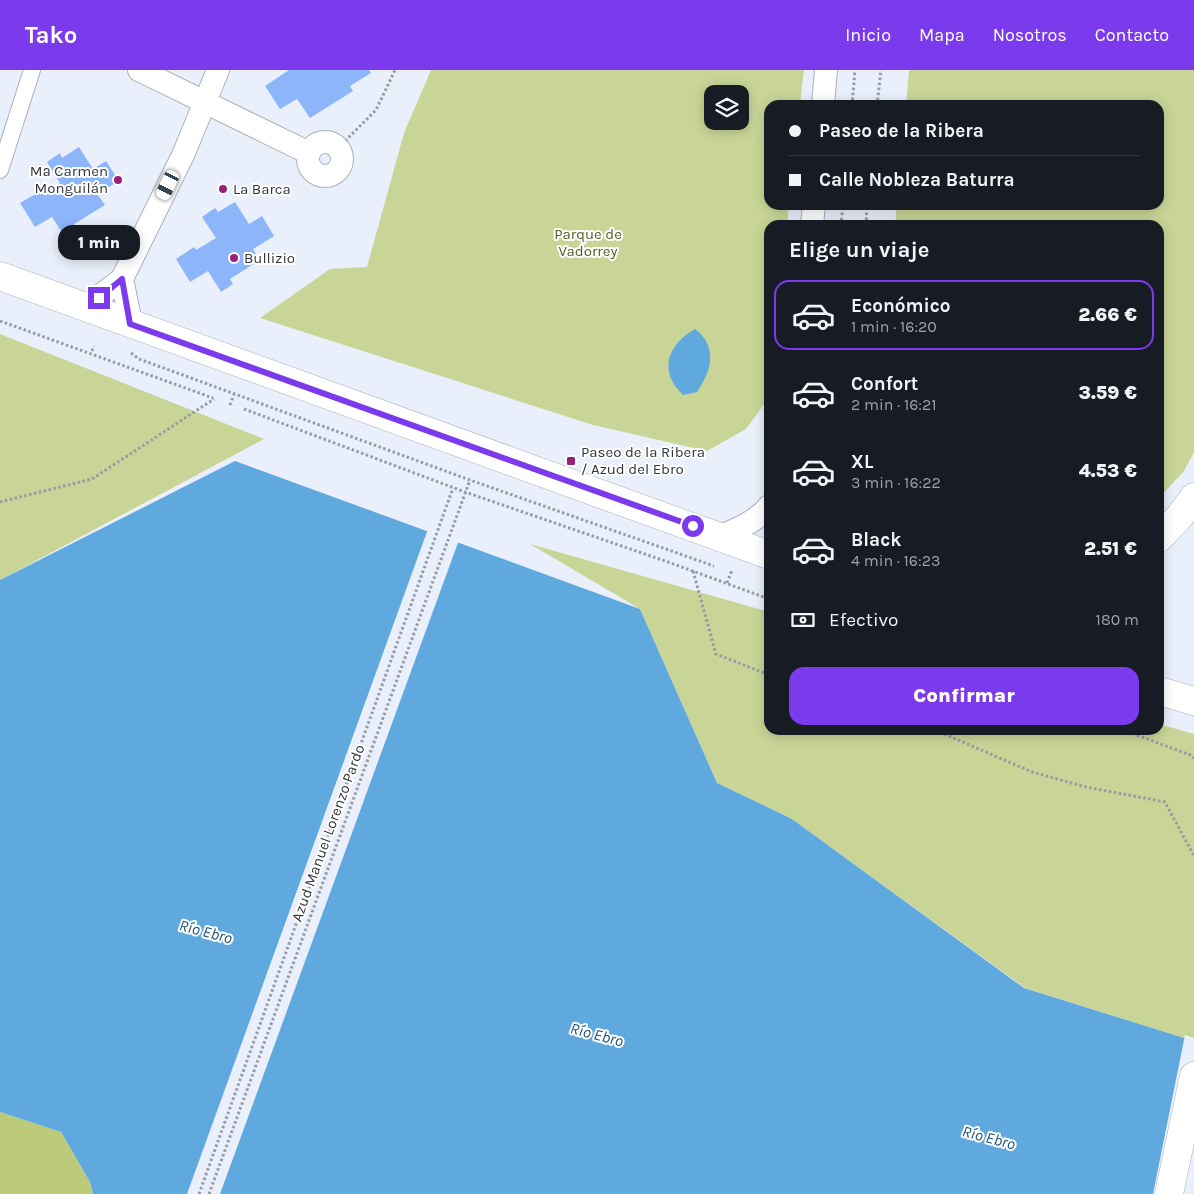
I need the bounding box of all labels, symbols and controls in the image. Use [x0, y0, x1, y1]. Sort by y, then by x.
text: Tako [25, 21, 77, 49]
text: Inicio [845, 24, 891, 46]
text: Mapa [919, 24, 965, 46]
text: Nosotros [993, 24, 1067, 46]
text: Contacto [1095, 24, 1169, 46]
map controls [704, 85, 749, 130]
button: layers [704, 85, 749, 130]
text: Paseo de la Ribera [819, 120, 984, 142]
place label: Mª Carmen Monguilán [30, 162, 108, 197]
car [154, 168, 181, 202]
text: Calle Nobleza Baturra [819, 169, 1015, 191]
marker: Mª Carmen Monguilán [112, 174, 124, 186]
place label: La Barca [233, 180, 291, 198]
marker: La Barca [217, 183, 229, 195]
park label: Parque de Vadorrey [554, 225, 622, 260]
callout: 1 min [58, 226, 140, 260]
text: 1 min [78, 233, 120, 252]
text: Elige un viaje [789, 237, 929, 263]
place label: Bullizio [244, 249, 295, 267]
marker: Bullizio [228, 252, 240, 264]
route end [88, 287, 110, 309]
icon: car [791, 293, 836, 338]
text: Económico [851, 295, 951, 317]
text: 2.66 € [1078, 304, 1137, 326]
text: 1 min · 16:20 [851, 317, 937, 336]
icon: car [791, 371, 836, 416]
text: Confort [851, 373, 918, 395]
text: 3.59 € [1079, 382, 1137, 404]
text: 2 min · 16:21 [851, 395, 937, 414]
place label: Paseo de la Ribera / Azud del Ebro [581, 443, 705, 478]
icon: car [791, 449, 836, 494]
text: XL [851, 451, 873, 473]
marker: Paseo de la Ribera / Azud del Ebro [565, 455, 577, 467]
text: 4.53 € [1079, 460, 1137, 482]
text: 3 min · 16:22 [851, 473, 941, 492]
route start [682, 515, 704, 537]
icon: car [791, 527, 836, 572]
text: Black [851, 529, 902, 551]
text: 2.51 € [1084, 538, 1137, 560]
text: 4 min · 16:23 [851, 551, 940, 570]
icon: cash [789, 606, 817, 634]
text: Efectivo [829, 609, 898, 631]
text: 180 m [1096, 610, 1139, 629]
button: Confirmar [789, 667, 1139, 725]
street label: Azud Manuel Lorenzo Pardo [288, 742, 368, 924]
water label: Río Ebro [177, 915, 235, 948]
water label: Río Ebro [568, 1018, 626, 1051]
water label: Río Ebro [960, 1121, 1018, 1154]

